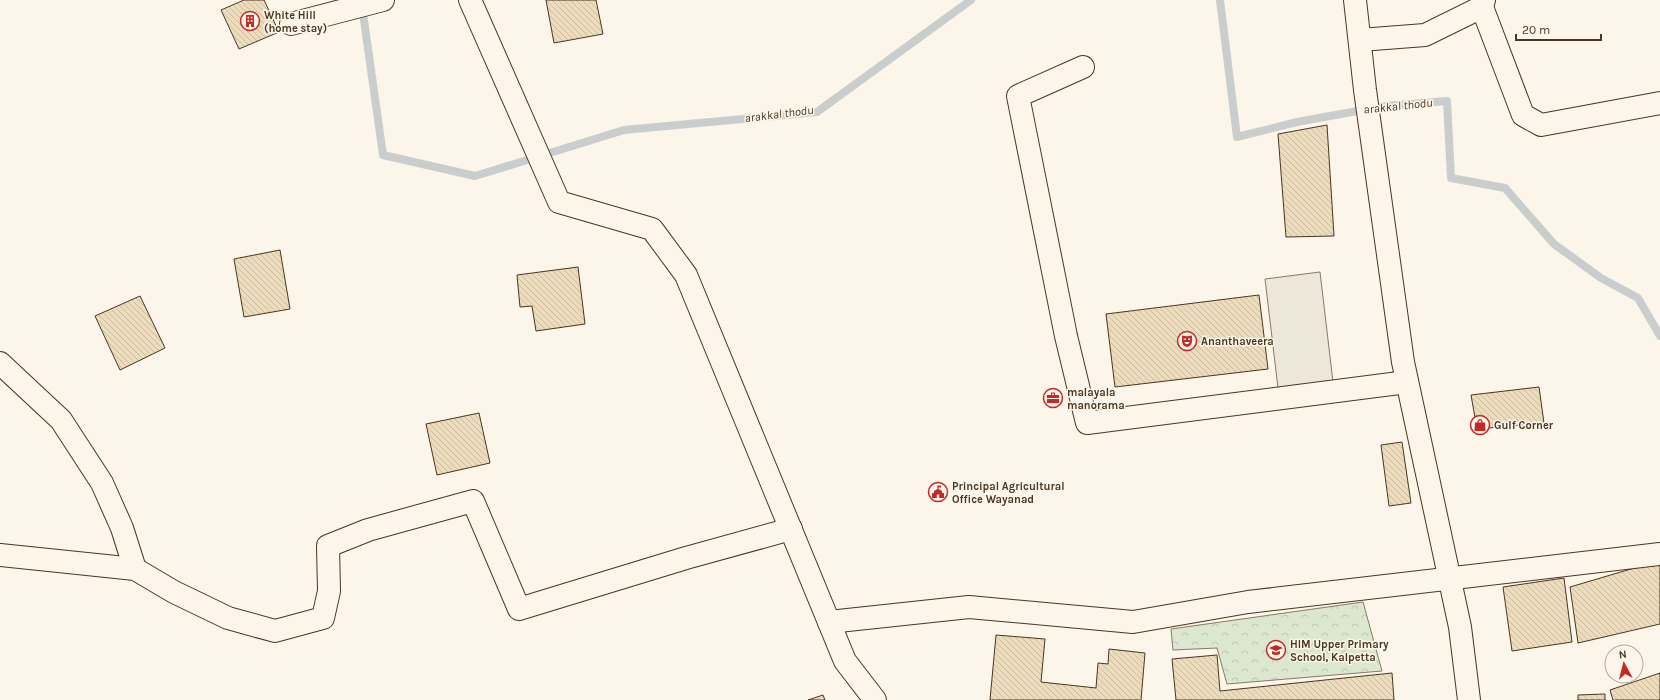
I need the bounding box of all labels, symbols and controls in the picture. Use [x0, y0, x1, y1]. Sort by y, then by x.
place label: White Hill (home stay) [264, 9, 327, 35]
building icon: White Hill (home stay) [239, 10, 261, 32]
scale bar [1516, 16, 1601, 42]
text: 20 m [1522, 23, 1550, 37]
water label: arakkal thodu [1363, 95, 1433, 117]
water label: arakkal thodu [744, 103, 814, 125]
theatre icon: Ananthaveera [1176, 330, 1198, 352]
place label: Ananthaveera [1201, 335, 1274, 348]
place label: malayala manorama [1067, 386, 1125, 412]
office icon: malayala manorama [1042, 387, 1064, 409]
shop icon: Gulf Corner [1469, 414, 1491, 436]
place label: Gulf Corner [1494, 419, 1554, 432]
place label: Principal Agricultural Office Wayanad [952, 480, 1065, 506]
public building icon: Principal Agricultural Office Wayanad [927, 481, 949, 503]
place label: HIM Upper Primary School, Kalpetta [1290, 638, 1389, 664]
school or university icon: HIM Upper Primary School, Kalpetta [1265, 639, 1287, 661]
north arrow [1604, 644, 1644, 684]
text: N [1618, 648, 1628, 662]

